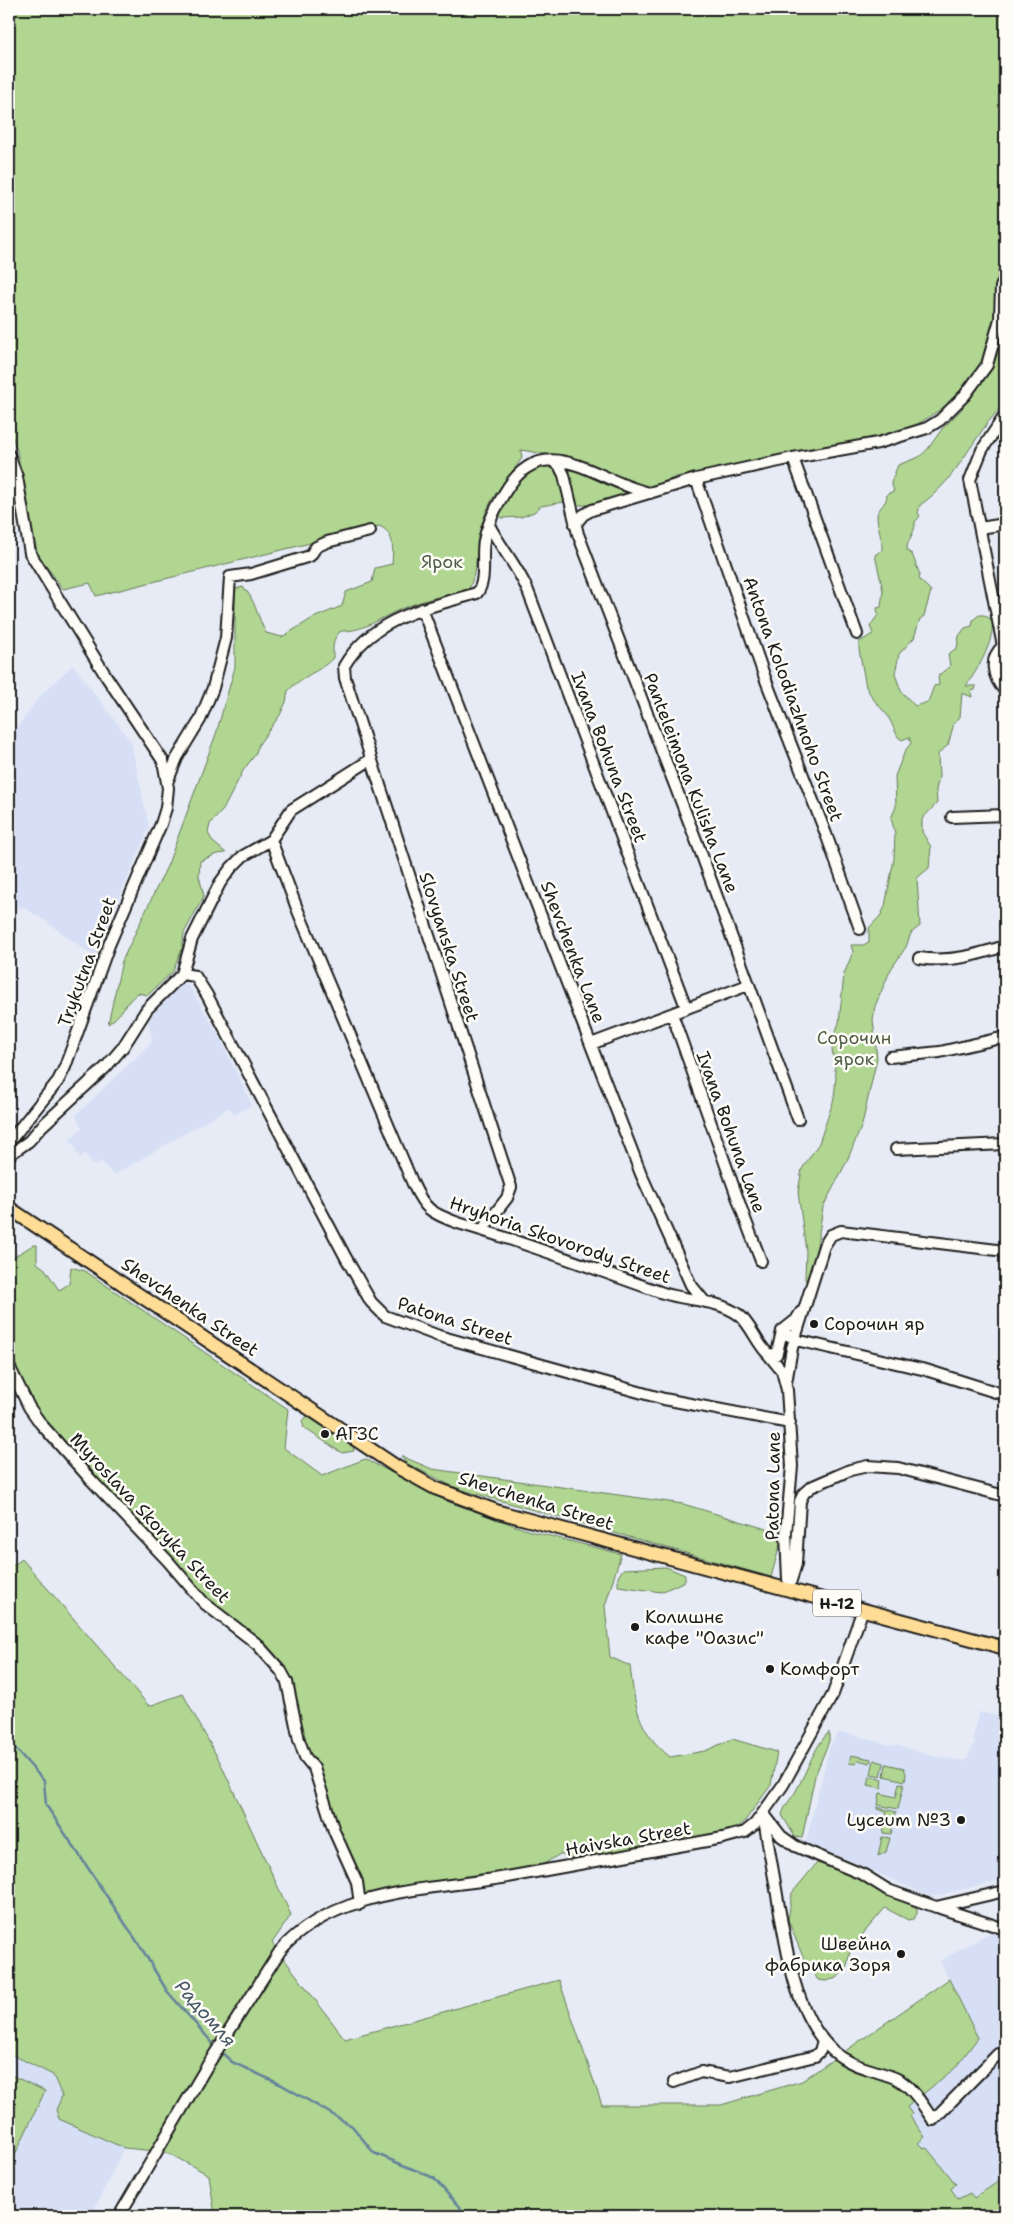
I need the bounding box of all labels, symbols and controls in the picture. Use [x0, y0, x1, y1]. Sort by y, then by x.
park label: Ярок [421, 550, 463, 574]
street label: Antona Kolodiazhnoho Street [737, 573, 849, 825]
street label: Ivana Bohuna Street [565, 668, 653, 846]
street label: Panteleimona Kulisha Lane [638, 670, 744, 896]
street label: Slovyanska Street [413, 869, 485, 1025]
street label: Shevchenka Lane [535, 878, 611, 1026]
street label: Trykutna Street [52, 894, 122, 1030]
park label: Сорочин ярок [817, 1026, 891, 1071]
street label: Ivana Bohuna Lane [691, 1048, 771, 1216]
street label: Hryhoria Skovorody Street [446, 1191, 674, 1289]
street label: Shevchenka Street [117, 1252, 264, 1362]
street label: Patona Street [394, 1291, 516, 1351]
place label: Сорочин яр [824, 1312, 925, 1336]
marker: Сорочин яр [808, 1318, 820, 1330]
place label: АГЗС [335, 1422, 379, 1446]
street label: Myroslava Skoryka Street [64, 1428, 236, 1609]
marker: АГЗС [319, 1428, 331, 1440]
street label: Patona Lane [760, 1431, 786, 1541]
street label: Shevchenka Street [456, 1466, 617, 1536]
road number: Н-12 [813, 1590, 861, 1616]
place label: Колишнє кафе "Оазис" [645, 1605, 764, 1650]
marker: Колишнє кафе "Оазис" [629, 1621, 641, 1633]
place label: Комфорт [780, 1657, 860, 1681]
marker: Комфорт [764, 1663, 776, 1675]
place label: Lyceum №3 [847, 1808, 951, 1832]
marker: Lyceum №3 [955, 1814, 967, 1826]
street label: Haivska Street [563, 1816, 693, 1862]
place label: Швейна фабрика Зоря [765, 1932, 891, 1977]
marker: Швейна фабрика Зоря [895, 1948, 907, 1960]
water label: Радомля [169, 1974, 242, 2052]

